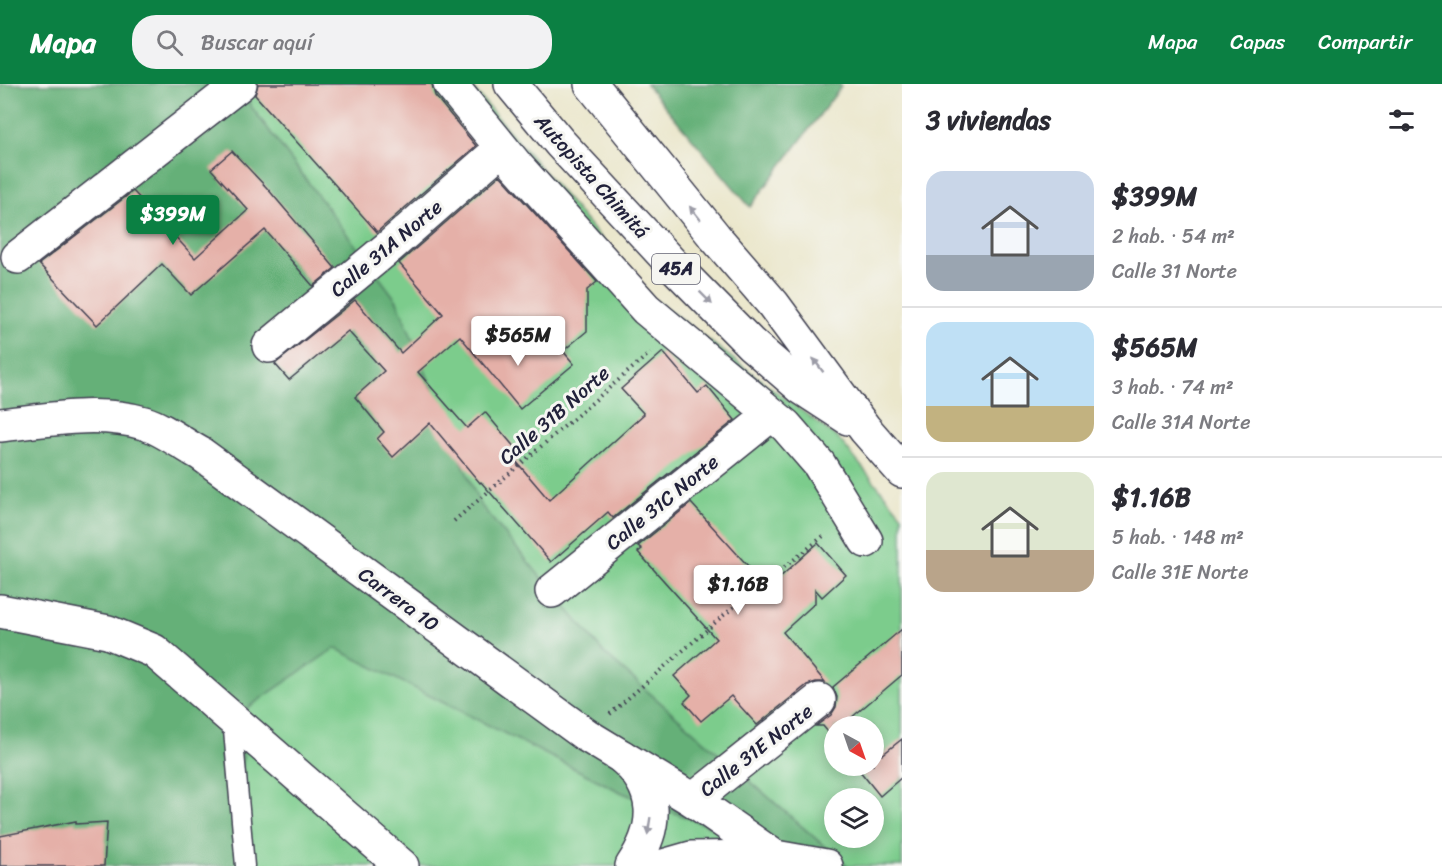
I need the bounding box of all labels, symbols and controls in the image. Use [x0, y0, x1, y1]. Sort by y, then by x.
search box [132, 15, 552, 69]
text: Mapa [30, 18, 96, 67]
text: Buscar aquí [201, 23, 313, 62]
text: Mapa [1148, 23, 1197, 61]
text: Capas [1230, 23, 1285, 61]
text: Compartir [1318, 23, 1412, 61]
icon: search [153, 26, 186, 59]
text: 3 viviendas [926, 97, 1051, 143]
icon: filters [1385, 104, 1418, 137]
street label: Autopista Chimitá [525, 105, 658, 247]
text: $399M [1112, 173, 1197, 219]
street label: Calle 31A Norte [322, 190, 451, 306]
pin: $399M [131, 195, 215, 246]
icon: home [974, 195, 1046, 267]
text: $399M [140, 197, 206, 232]
one-way arrow [689, 205, 702, 221]
text: 2 hab. · 54 m² [1112, 219, 1235, 254]
road number: 45A [652, 254, 700, 284]
text: Calle 31 Norte [1112, 254, 1237, 289]
one-way arrow [698, 291, 712, 305]
pin: $565M [476, 316, 560, 367]
text: $565M [485, 318, 551, 353]
text: $565M [1112, 324, 1197, 370]
icon: home [974, 346, 1046, 418]
street label: Calle 31B Norte [491, 357, 618, 474]
one-way arrow [812, 357, 824, 372]
text: 3 hab. · 74 m² [1112, 370, 1234, 405]
text: Calle 31A Norte [1112, 405, 1251, 440]
street label: Calle 31C Norte [598, 445, 727, 559]
text: $1.16B [1112, 474, 1191, 520]
icon: home [974, 496, 1046, 568]
text: 5 hab. · 148 m² [1112, 520, 1244, 555]
text: Calle 31E Norte [1112, 555, 1249, 590]
street label: Carrera 10 [350, 558, 447, 641]
pin: $1.16B [689, 565, 787, 616]
text: $1.16B [708, 567, 768, 602]
street label: Calle 31E Norte [692, 695, 821, 806]
north arrow [824, 716, 884, 776]
map controls [824, 716, 884, 848]
button: layers [824, 788, 884, 848]
one-way arrow [644, 817, 653, 836]

